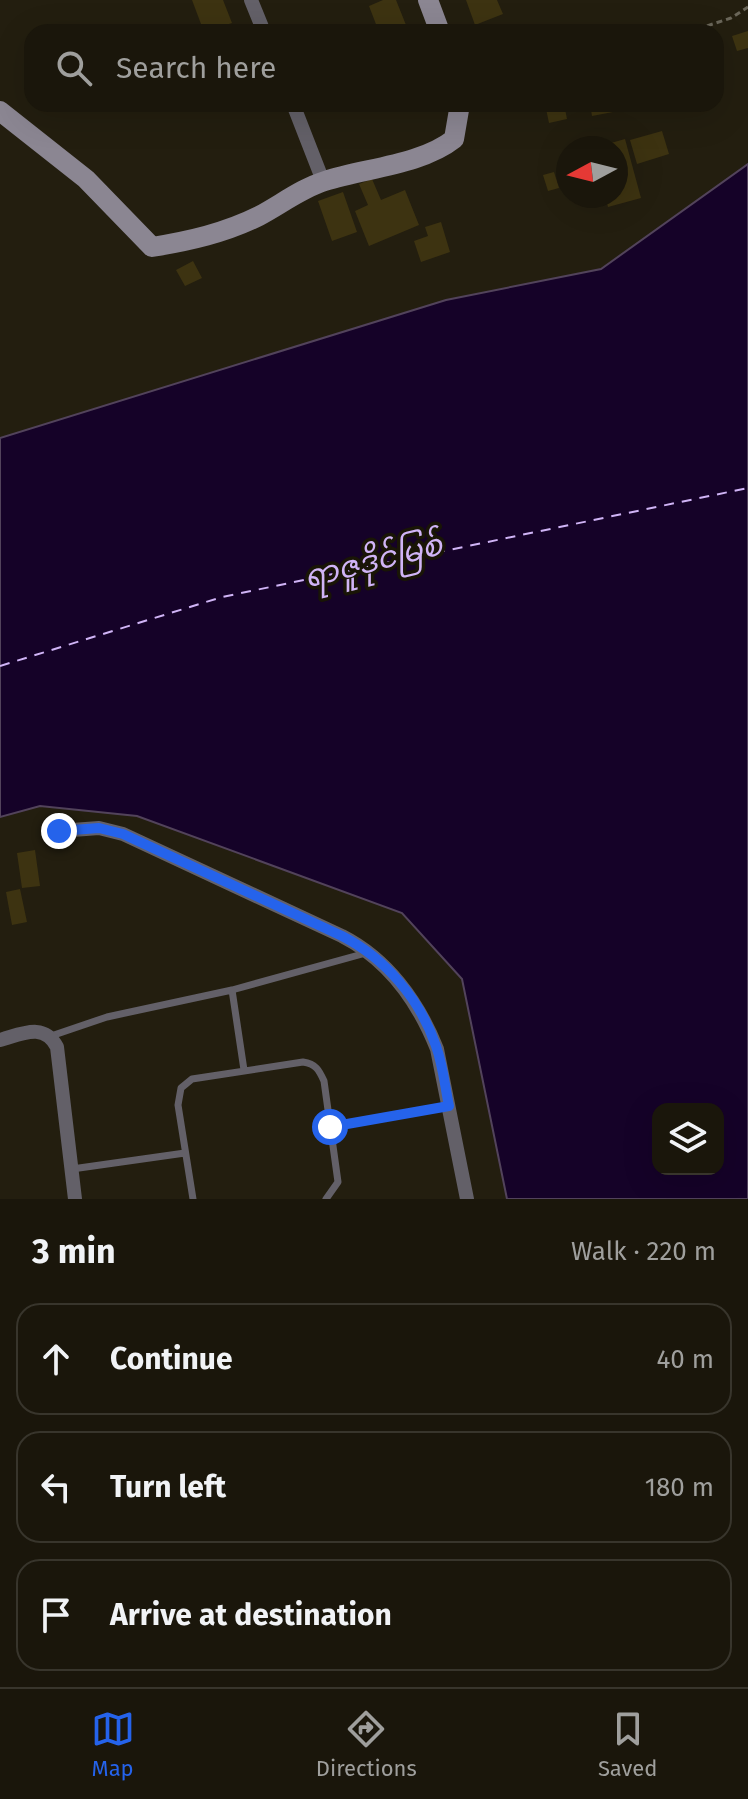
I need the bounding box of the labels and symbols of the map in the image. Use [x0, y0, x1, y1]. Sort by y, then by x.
north arrow [556, 136, 628, 208]
water label: ရာဇူဒိုင်မြစ် [300, 523, 449, 602]
route end [41, 813, 77, 849]
route start [312, 1109, 348, 1145]

